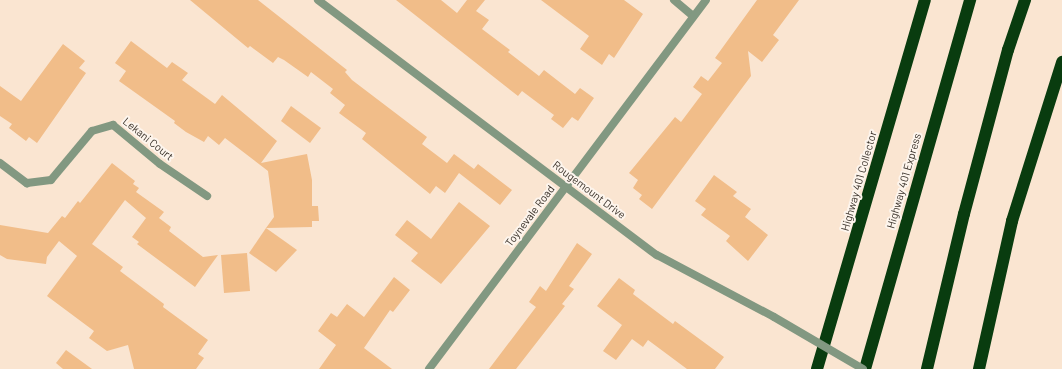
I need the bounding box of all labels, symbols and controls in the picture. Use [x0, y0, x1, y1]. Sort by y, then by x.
street label: Lekani Court [120, 115, 176, 163]
street label: Highway 401 Collector [838, 129, 880, 233]
street label: Highway 401 Express [884, 132, 924, 230]
street label: Rougemount Drive [550, 158, 628, 222]
street label: Toynevale Road [503, 183, 557, 249]

